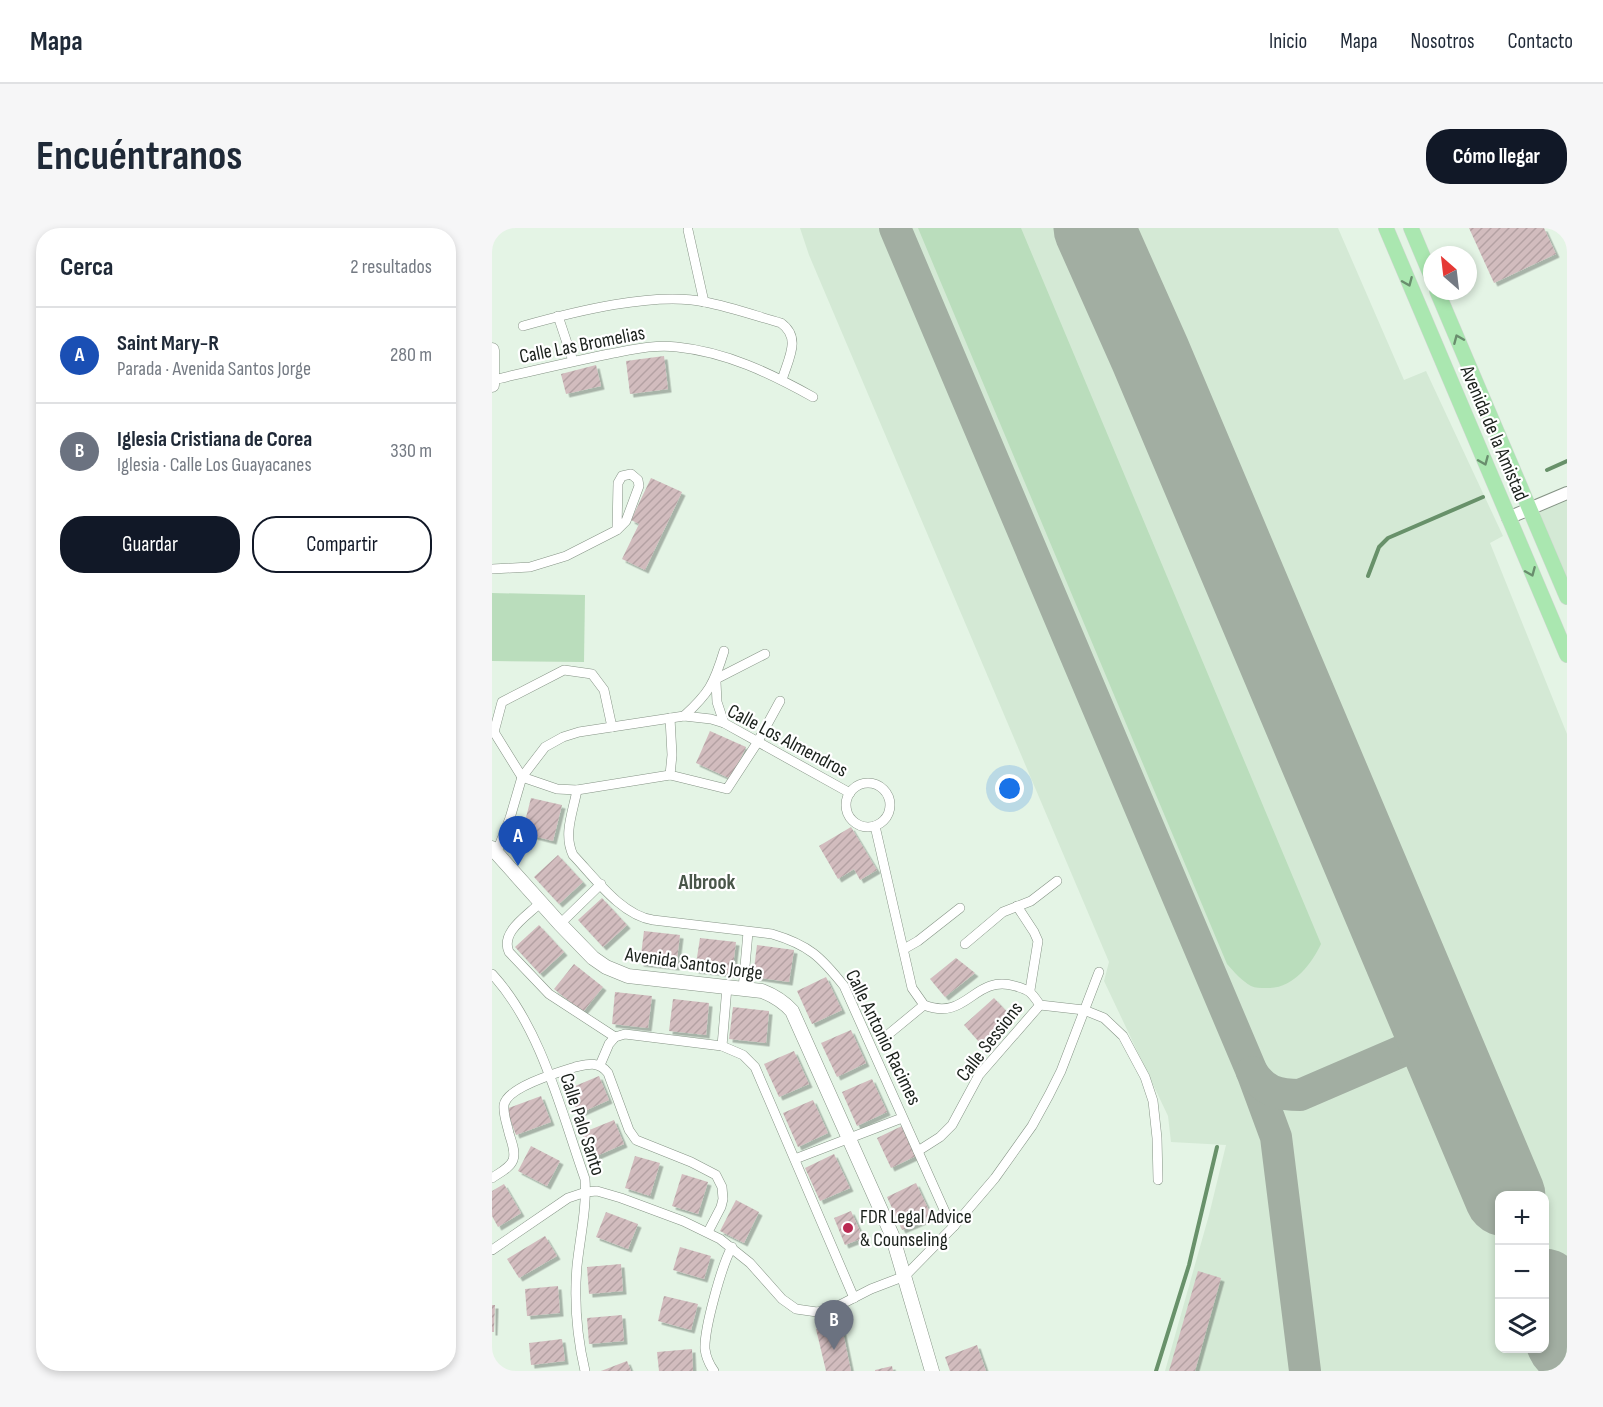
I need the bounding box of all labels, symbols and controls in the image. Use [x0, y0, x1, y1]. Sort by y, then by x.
text: Mapa [30, 25, 83, 58]
text: Inicio [1269, 29, 1307, 54]
text: Mapa [1340, 29, 1378, 54]
text: Nosotros [1411, 29, 1475, 54]
text: Contacto [1508, 29, 1573, 54]
button: Cómo llegar [1426, 129, 1567, 184]
text: Encuéntranos [36, 131, 242, 182]
north arrow [1423, 246, 1477, 300]
text: Cerca [60, 252, 113, 283]
text: 2 resultados [350, 255, 432, 279]
one-way arrow [1401, 276, 1413, 287]
street label: Calle Las Bromelias [517, 321, 647, 369]
text: Saint Mary-R [117, 330, 219, 357]
one-way arrow [1453, 334, 1465, 345]
text: A [75, 343, 84, 367]
text: 280 m [390, 343, 432, 367]
text: Parada · Avenida Santos Jorge [117, 357, 311, 381]
street label: Avenida de la Amistad [1454, 361, 1533, 505]
text: Iglesia Cristiana de Corea [117, 426, 312, 453]
text: B [75, 439, 84, 463]
text: 330 m [390, 439, 432, 463]
text: Iglesia · Calle Los Guayacanes [117, 453, 312, 477]
one-way arrow [1477, 455, 1489, 466]
button: Guardar [60, 516, 240, 573]
button: Compartir [252, 516, 432, 573]
one-way arrow [1524, 565, 1536, 576]
street label: Calle Los Almendros [723, 699, 852, 783]
your location [995, 774, 1024, 803]
pin: A [498, 816, 538, 866]
district label: Albrook [678, 870, 736, 895]
street label: Avenida Santos Jorge [623, 942, 764, 986]
street label: Calle Antonio Racimes [840, 966, 926, 1109]
street label: Calle Sessions [951, 997, 1028, 1086]
street label: Calle Palo Santo [554, 1070, 610, 1178]
map controls [1495, 1191, 1549, 1353]
button: + [1495, 1191, 1549, 1245]
place label: FDR Legal Advice & Counseling [860, 1205, 972, 1252]
marker: FDR Legal Advice & Counseling [841, 1221, 855, 1235]
button: − [1495, 1245, 1549, 1299]
button: layers [1495, 1299, 1549, 1353]
pin: B [814, 1300, 854, 1350]

